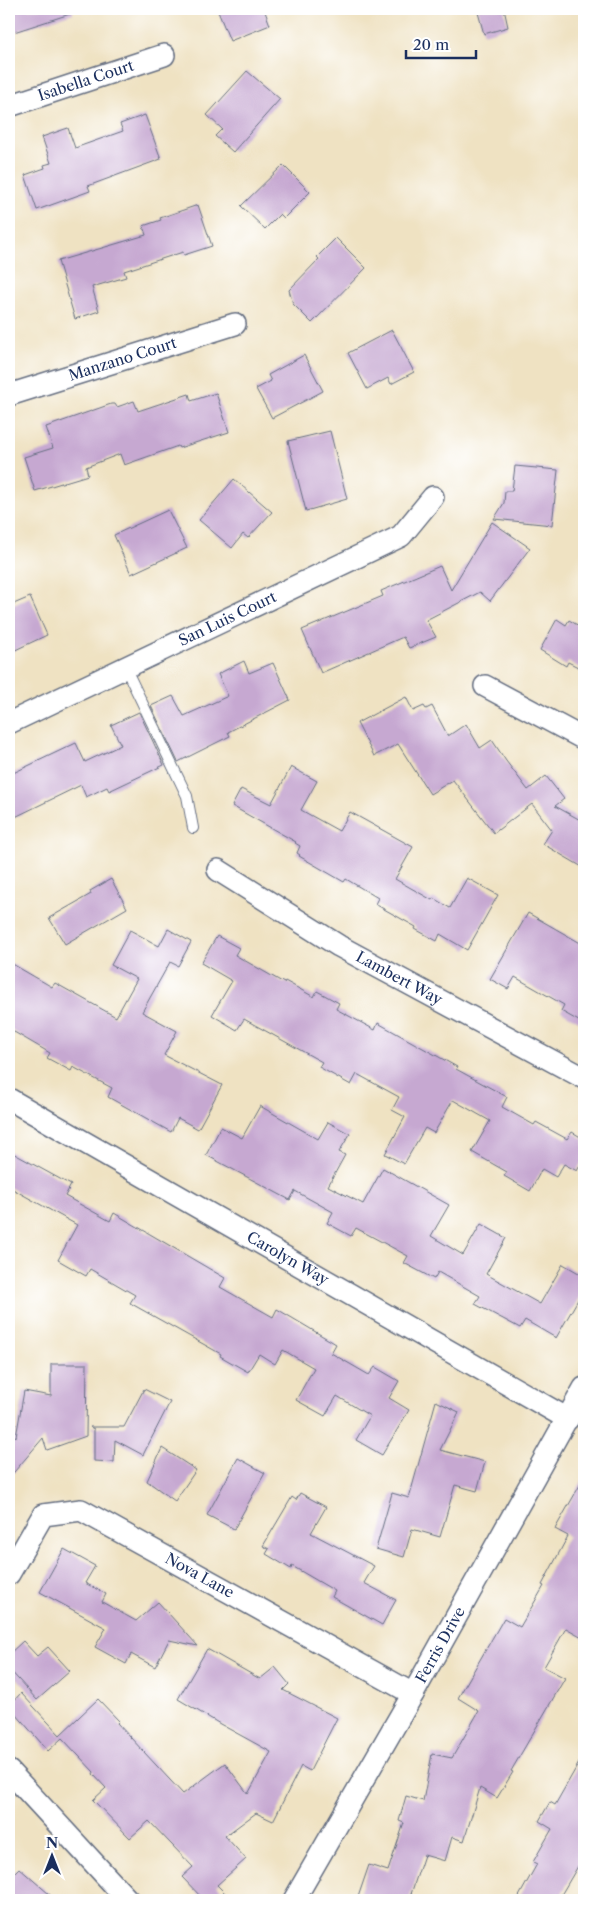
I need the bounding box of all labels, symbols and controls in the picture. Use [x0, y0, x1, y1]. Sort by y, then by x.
scale bar [406, 28, 476, 60]
text: 20 m [413, 35, 449, 54]
street label: Isabella Court [35, 55, 137, 105]
street label: Manzano Court [66, 333, 179, 385]
street label: San Luis Court [175, 587, 280, 650]
street label: Lambert Way [353, 947, 446, 1009]
street label: Carolyn Way [243, 1227, 333, 1289]
street label: Nova Lane [162, 1549, 238, 1602]
street label: Ferris Drive [411, 1603, 469, 1686]
north arrow [28, 1832, 78, 1882]
text: N [46, 1834, 58, 1852]

